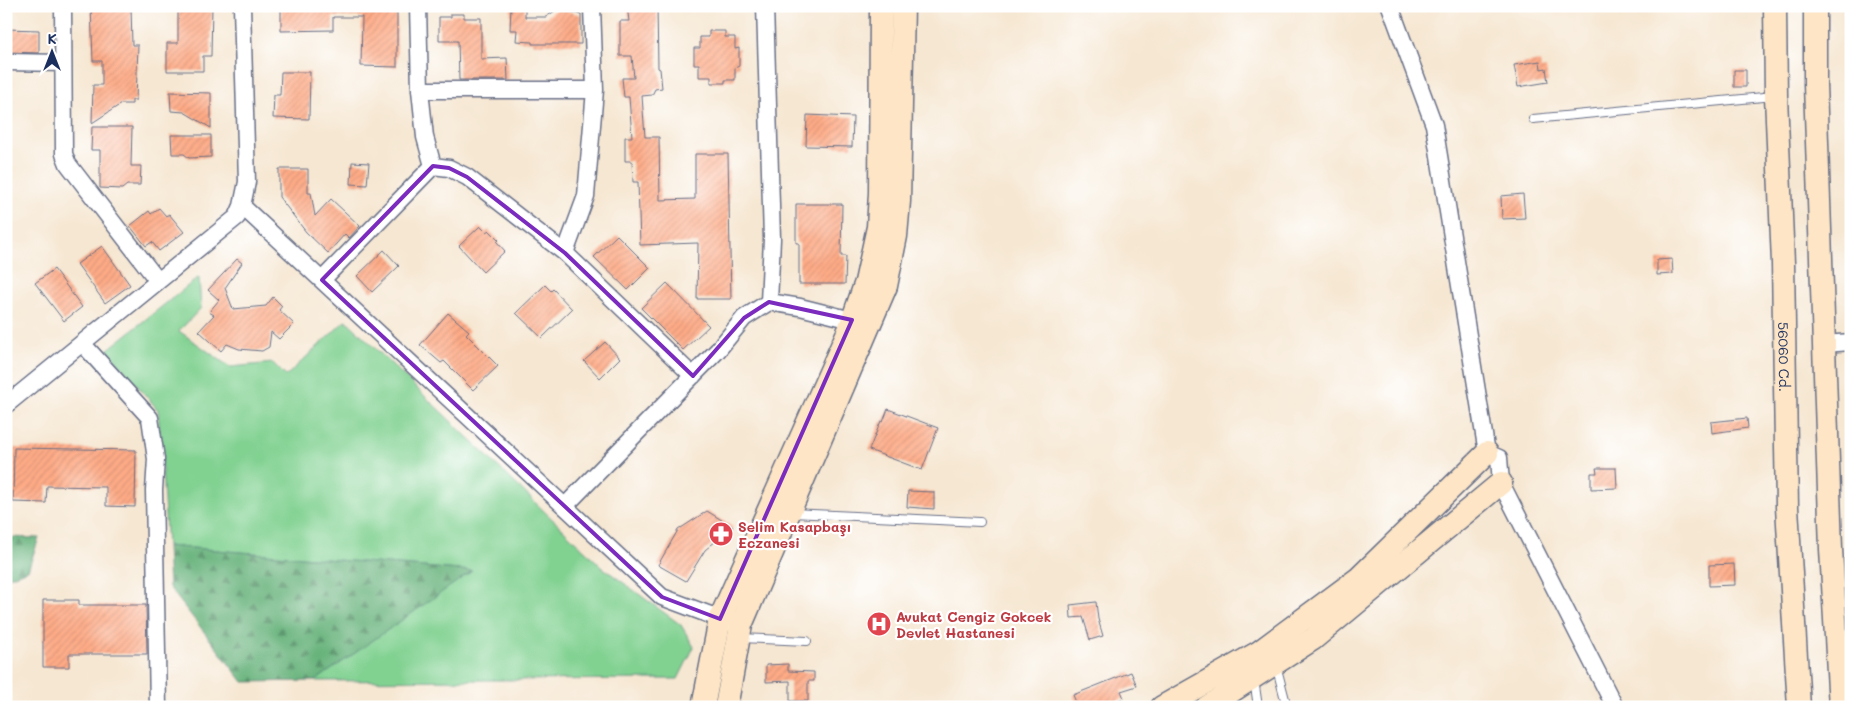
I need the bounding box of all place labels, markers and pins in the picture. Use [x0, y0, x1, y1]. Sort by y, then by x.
place label: Selim Kasapbaşı Eczanesi [738, 517, 852, 552]
pharmacy icon: Selim Kasapbaşı Eczanesi [708, 521, 734, 547]
place label: Avukat Cengiz Gokcek Devlet Hastanesi [896, 607, 1051, 642]
hospital icon: Avukat Cengiz Gokcek Devlet Hastanesi [866, 611, 892, 637]

